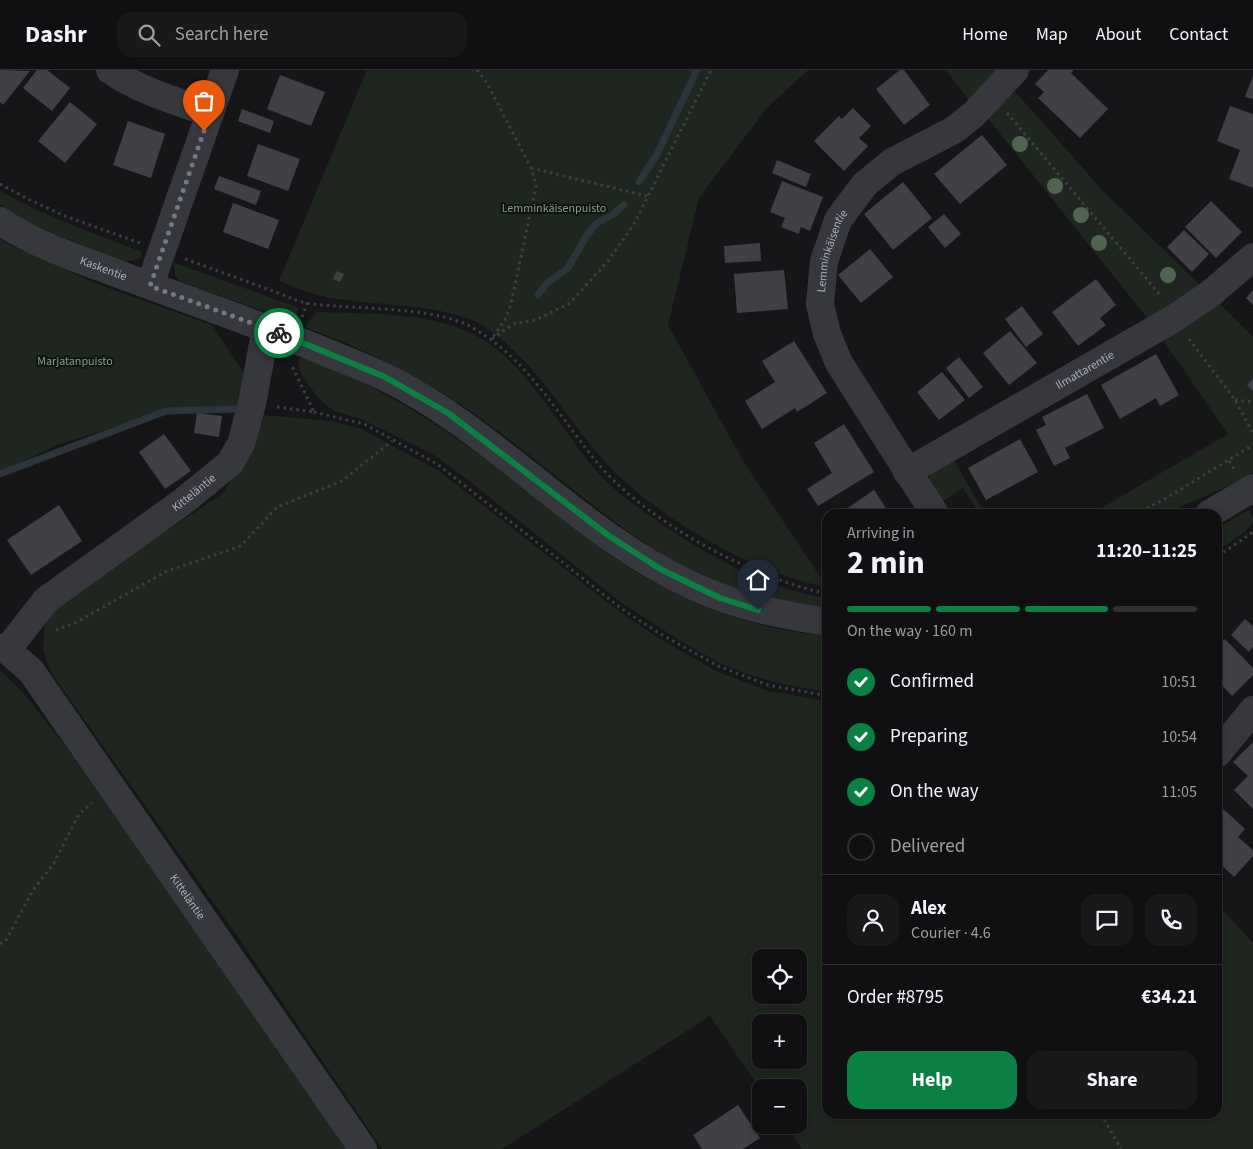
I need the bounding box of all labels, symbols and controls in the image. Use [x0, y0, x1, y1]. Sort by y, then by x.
search box [117, 12, 467, 57]
text: Dashr [25, 17, 87, 52]
icon: search [135, 21, 163, 49]
text: Search here [175, 21, 268, 48]
text: Home [962, 22, 1008, 47]
text: Map [1036, 22, 1068, 47]
text: About [1096, 22, 1141, 47]
text: Contact [1169, 22, 1228, 47]
pin [183, 80, 225, 131]
icon: bag [190, 87, 218, 115]
park label: Lemminkäisenpuisto [502, 200, 606, 217]
street label: Lemminkäisentie [813, 206, 852, 293]
street label: Kaskentie [77, 252, 129, 285]
courier [254, 308, 304, 358]
icon: bike [265, 319, 293, 347]
street label: Ilmattarentie [1052, 347, 1118, 394]
park label: Marjatanpuisto [37, 353, 113, 370]
street label: Kitteläntie [168, 470, 220, 516]
text: Arriving in [847, 522, 915, 544]
text: 11:20–11:25 [1096, 538, 1197, 565]
text: 2 min [847, 540, 925, 586]
pin [737, 559, 779, 610]
icon: home [744, 566, 772, 594]
text: On the way · 160 m [847, 620, 972, 642]
icon: check [847, 668, 875, 696]
text: Confirmed [890, 668, 974, 695]
text: 10:51 [1161, 671, 1197, 693]
icon: check [847, 723, 875, 751]
text: Preparing [890, 723, 968, 750]
text: 10:54 [1161, 726, 1197, 748]
icon: check [847, 778, 875, 806]
text: On the way [890, 778, 979, 805]
text: 11:05 [1161, 781, 1197, 803]
text: Delivered [890, 833, 965, 860]
street label: Kitteläntie [165, 871, 209, 923]
button: person [847, 894, 899, 946]
button: chat [1081, 894, 1133, 946]
button: phone [1145, 894, 1197, 946]
text: Alex [911, 895, 947, 922]
text: Courier · 4.6 [911, 922, 991, 944]
map controls [752, 949, 807, 1134]
button: locate [752, 949, 807, 1004]
text: Order #8795 [847, 984, 944, 1011]
text: €34.21 [1141, 984, 1197, 1011]
button: + [752, 1014, 807, 1069]
button: Help [847, 1051, 1017, 1109]
button: Share [1027, 1051, 1197, 1109]
button: − [752, 1079, 807, 1134]

